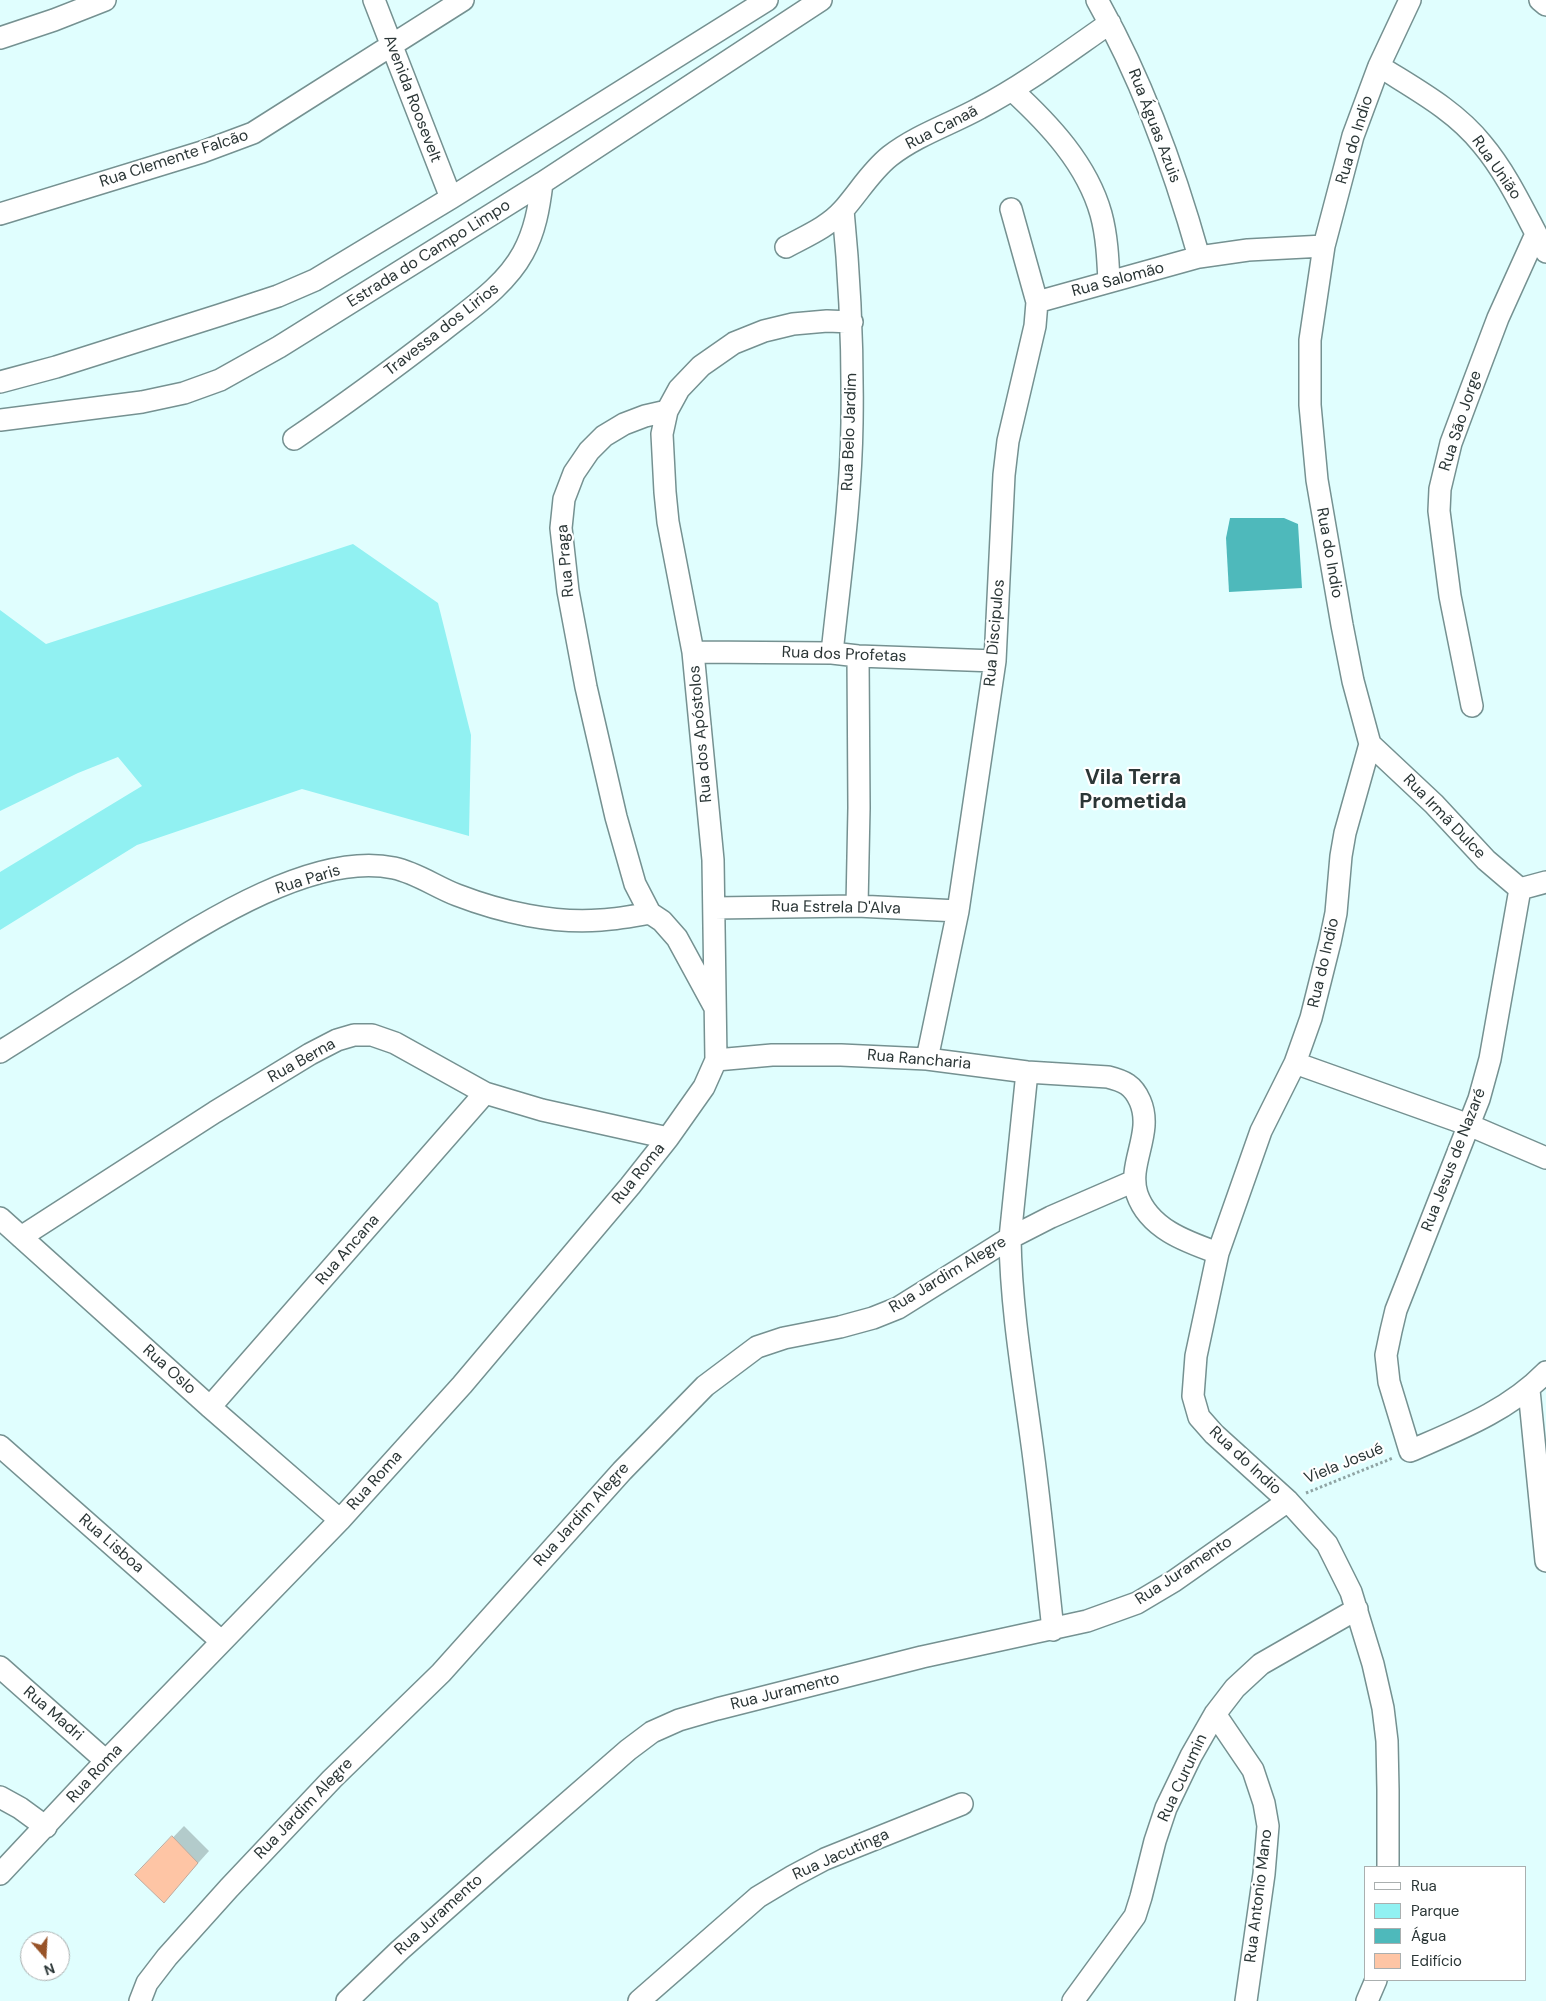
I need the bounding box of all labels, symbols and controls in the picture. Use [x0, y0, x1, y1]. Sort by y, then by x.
street label: Avenida Roosevelt [379, 33, 445, 165]
street label: Rua Águas Azuis [1123, 66, 1185, 186]
street label: Rua do Indio [1332, 93, 1378, 187]
street label: Rua Canaã [903, 102, 981, 154]
street label: Rua Clemente Falcão [97, 126, 251, 192]
street label: Rua União [1467, 132, 1525, 204]
street label: Estrada do Campo Limpo [344, 196, 514, 312]
street label: Rua Salomão [1070, 258, 1166, 302]
street label: Travessa dos Lirios [381, 279, 503, 381]
street label: Rua São Jorge [1436, 368, 1486, 474]
street label: Rua Belo Jardim [838, 373, 862, 491]
street label: Rua do Indio [1312, 506, 1346, 600]
street label: Rua Praga [553, 524, 579, 598]
street label: Rua Discipulos [981, 578, 1009, 688]
street label: Rua dos Profetas [781, 643, 907, 667]
street label: Rua dos Apóstolos [685, 664, 717, 804]
district label: Vila Terra Prometida [1079, 765, 1187, 815]
street label: Rua Irmã Dulce [1399, 771, 1489, 863]
street label: Rua Paris [273, 861, 343, 899]
street label: Rua Estrela D'Alva [771, 897, 901, 919]
street label: Rua do Indio [1304, 916, 1344, 1010]
street label: Rua Berna [265, 1035, 339, 1087]
street label: Rua Rancharia [866, 1046, 972, 1074]
street label: Rua Jesus de Nazaré [1418, 1086, 1490, 1234]
street label: Rua Roma [609, 1140, 669, 1208]
street label: Rua Ancana [312, 1211, 384, 1289]
street label: Rua Jardim Alegre [886, 1232, 1010, 1318]
street label: Rua Oslo [138, 1341, 200, 1399]
street label: Rua do Indio [1205, 1423, 1285, 1499]
street label: Viela Josué [1301, 1439, 1387, 1489]
street label: Rua Roma [343, 1447, 407, 1515]
street label: Rua Jardim Alegre [530, 1459, 634, 1571]
street label: Rua Lisboa [74, 1510, 148, 1578]
street label: Rua Juramento [1132, 1533, 1236, 1609]
street label: Rua Juramento [729, 1669, 841, 1715]
street label: Rua Madri [19, 1683, 87, 1745]
street label: Rua Curumin [1154, 1731, 1212, 1825]
street label: Rua Roma [63, 1741, 127, 1807]
street label: Rua Jardim Alegre [251, 1754, 357, 1864]
street label: Rua Jacutinga [790, 1825, 892, 1885]
street label: Rua Antonio Mano [1241, 1828, 1277, 1964]
legend [1364, 1866, 1526, 1981]
street label: Rua Juramento [391, 1871, 487, 1959]
text: Rua [1411, 1876, 1437, 1896]
text: Parque [1411, 1901, 1459, 1921]
text: Água [1411, 1926, 1446, 1946]
north arrow [20, 1931, 70, 1981]
text: Edifício [1411, 1951, 1462, 1971]
text: N [42, 1959, 57, 1979]

